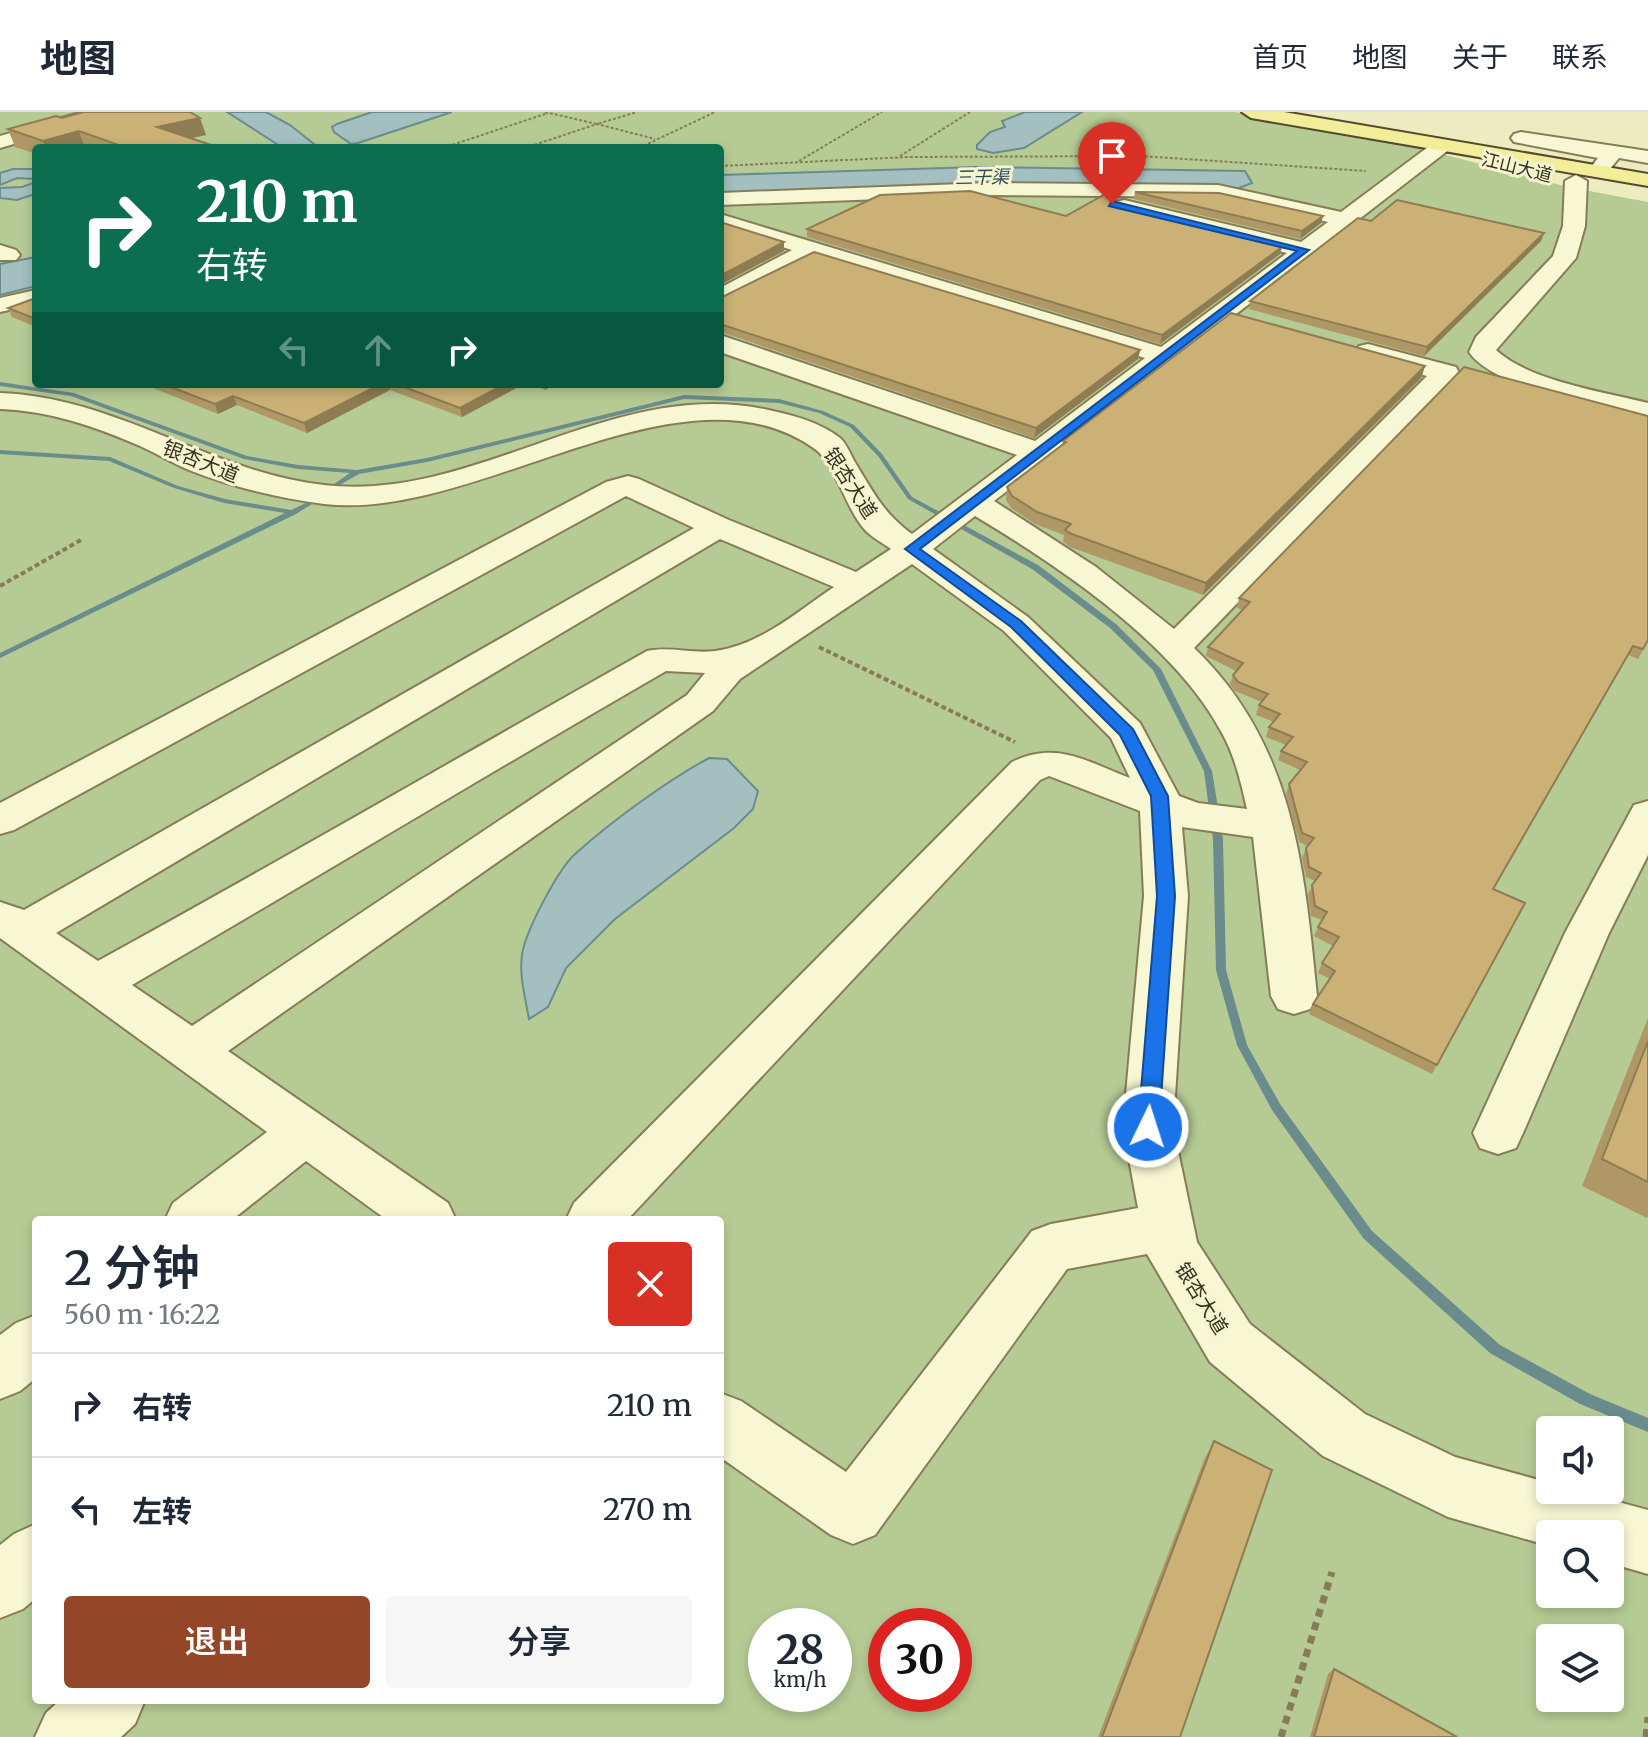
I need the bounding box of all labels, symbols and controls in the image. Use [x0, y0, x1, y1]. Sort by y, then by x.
text: 地图 [40, 35, 116, 82]
text: 首页 [1252, 39, 1308, 75]
text: 地图 [1352, 39, 1408, 75]
text: 关于 [1452, 39, 1508, 75]
text: 联系 [1552, 39, 1608, 75]
pin [1078, 122, 1146, 204]
icon: arrive [1090, 134, 1134, 178]
street label: 江山大道 [1479, 147, 1555, 187]
water label: 三干渠 [955, 165, 1012, 189]
text: 210 m [196, 167, 358, 237]
icon: right [64, 176, 168, 280]
text: 右转 [196, 243, 268, 288]
icon: left [272, 328, 316, 372]
icon: ahead [356, 328, 400, 372]
icon: right [440, 328, 484, 372]
street label: 银杏大道 [159, 434, 243, 488]
street label: 银杏大道 [819, 443, 883, 523]
position arrow [1106, 1085, 1190, 1169]
text: 2 分钟 [64, 1238, 200, 1298]
button: close [608, 1242, 692, 1326]
street label: 银杏大道 [1170, 1257, 1234, 1339]
text: 560 m · 16:22 [64, 1298, 220, 1331]
icon: right [64, 1383, 108, 1427]
text: 210 m [607, 1386, 692, 1424]
text: 右转 [132, 1388, 192, 1426]
map controls [1536, 1416, 1624, 1712]
button: sound [1536, 1416, 1624, 1504]
icon: left [64, 1487, 108, 1531]
text: 270 m [603, 1490, 692, 1528]
text: 左转 [132, 1492, 192, 1530]
button: search [1536, 1520, 1624, 1608]
button: 退出 [64, 1596, 370, 1688]
button: 分享 [386, 1596, 692, 1688]
speed limit sign: 30 [868, 1608, 972, 1712]
button: layers [1536, 1624, 1624, 1712]
text: 28 [776, 1625, 824, 1675]
text: km/h [774, 1667, 826, 1692]

